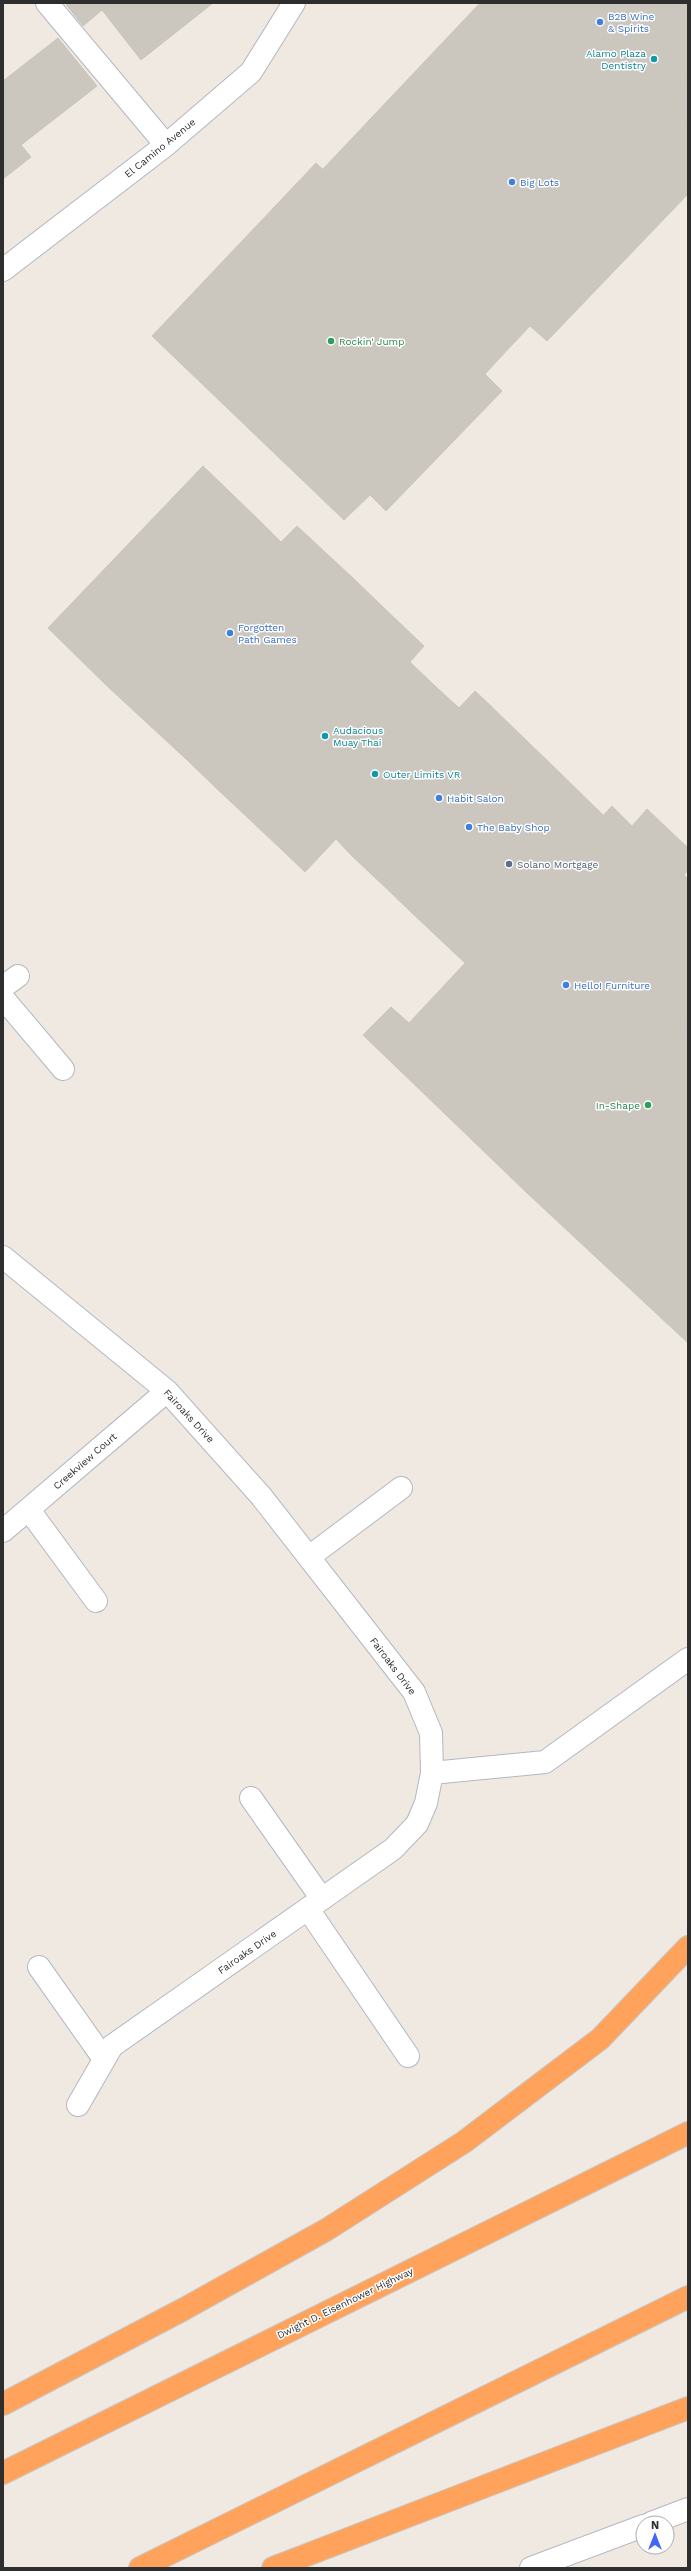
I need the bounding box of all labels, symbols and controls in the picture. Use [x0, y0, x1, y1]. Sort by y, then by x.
place label: B2B Wine & Spirits [608, 11, 655, 34]
marker: B2B Wine & Spirits [595, 17, 605, 27]
place label: Alamo Plaza Dentistry [586, 48, 647, 71]
marker: Alamo Plaza Dentistry [649, 54, 659, 64]
street label: El Camino Avenue [122, 116, 198, 180]
marker: Big Lots [507, 177, 517, 187]
place label: Big Lots [520, 177, 559, 188]
marker: Rockin' Jump [326, 336, 336, 346]
place label: Rockin' Jump [339, 336, 404, 347]
place label: Forgotten Path Games [238, 622, 297, 645]
marker: Forgotten Path Games [225, 628, 235, 638]
place label: Audacious Muay Thai [333, 725, 383, 748]
marker: Audacious Muay Thai [320, 731, 330, 741]
marker: Outer Limits VR [370, 769, 380, 779]
place label: Outer Limits VR [383, 769, 461, 780]
marker: Habit Salon [434, 793, 444, 803]
place label: Habit Salon [447, 793, 504, 804]
marker: The Baby Shop [464, 822, 474, 832]
place label: The Baby Shop [477, 822, 550, 833]
marker: Solano Mortgage [504, 859, 514, 869]
place label: Solano Mortgage [517, 859, 598, 870]
marker: Hello! Furniture [561, 980, 571, 990]
place label: Hello! Furniture [574, 980, 650, 991]
place label: In-Shape [596, 1100, 640, 1111]
marker: In-Shape [643, 1100, 653, 1110]
street label: Fairoaks Drive [162, 1387, 217, 1445]
street label: Creekview Court [51, 1430, 119, 1491]
street label: Fairoaks Drive [368, 1635, 418, 1697]
street label: Fairoaks Drive [216, 1928, 278, 1976]
street label: Dwight D. Eisenhower Highway [275, 2265, 416, 2341]
north arrow [635, 2515, 675, 2555]
text: N [651, 2519, 659, 2532]

